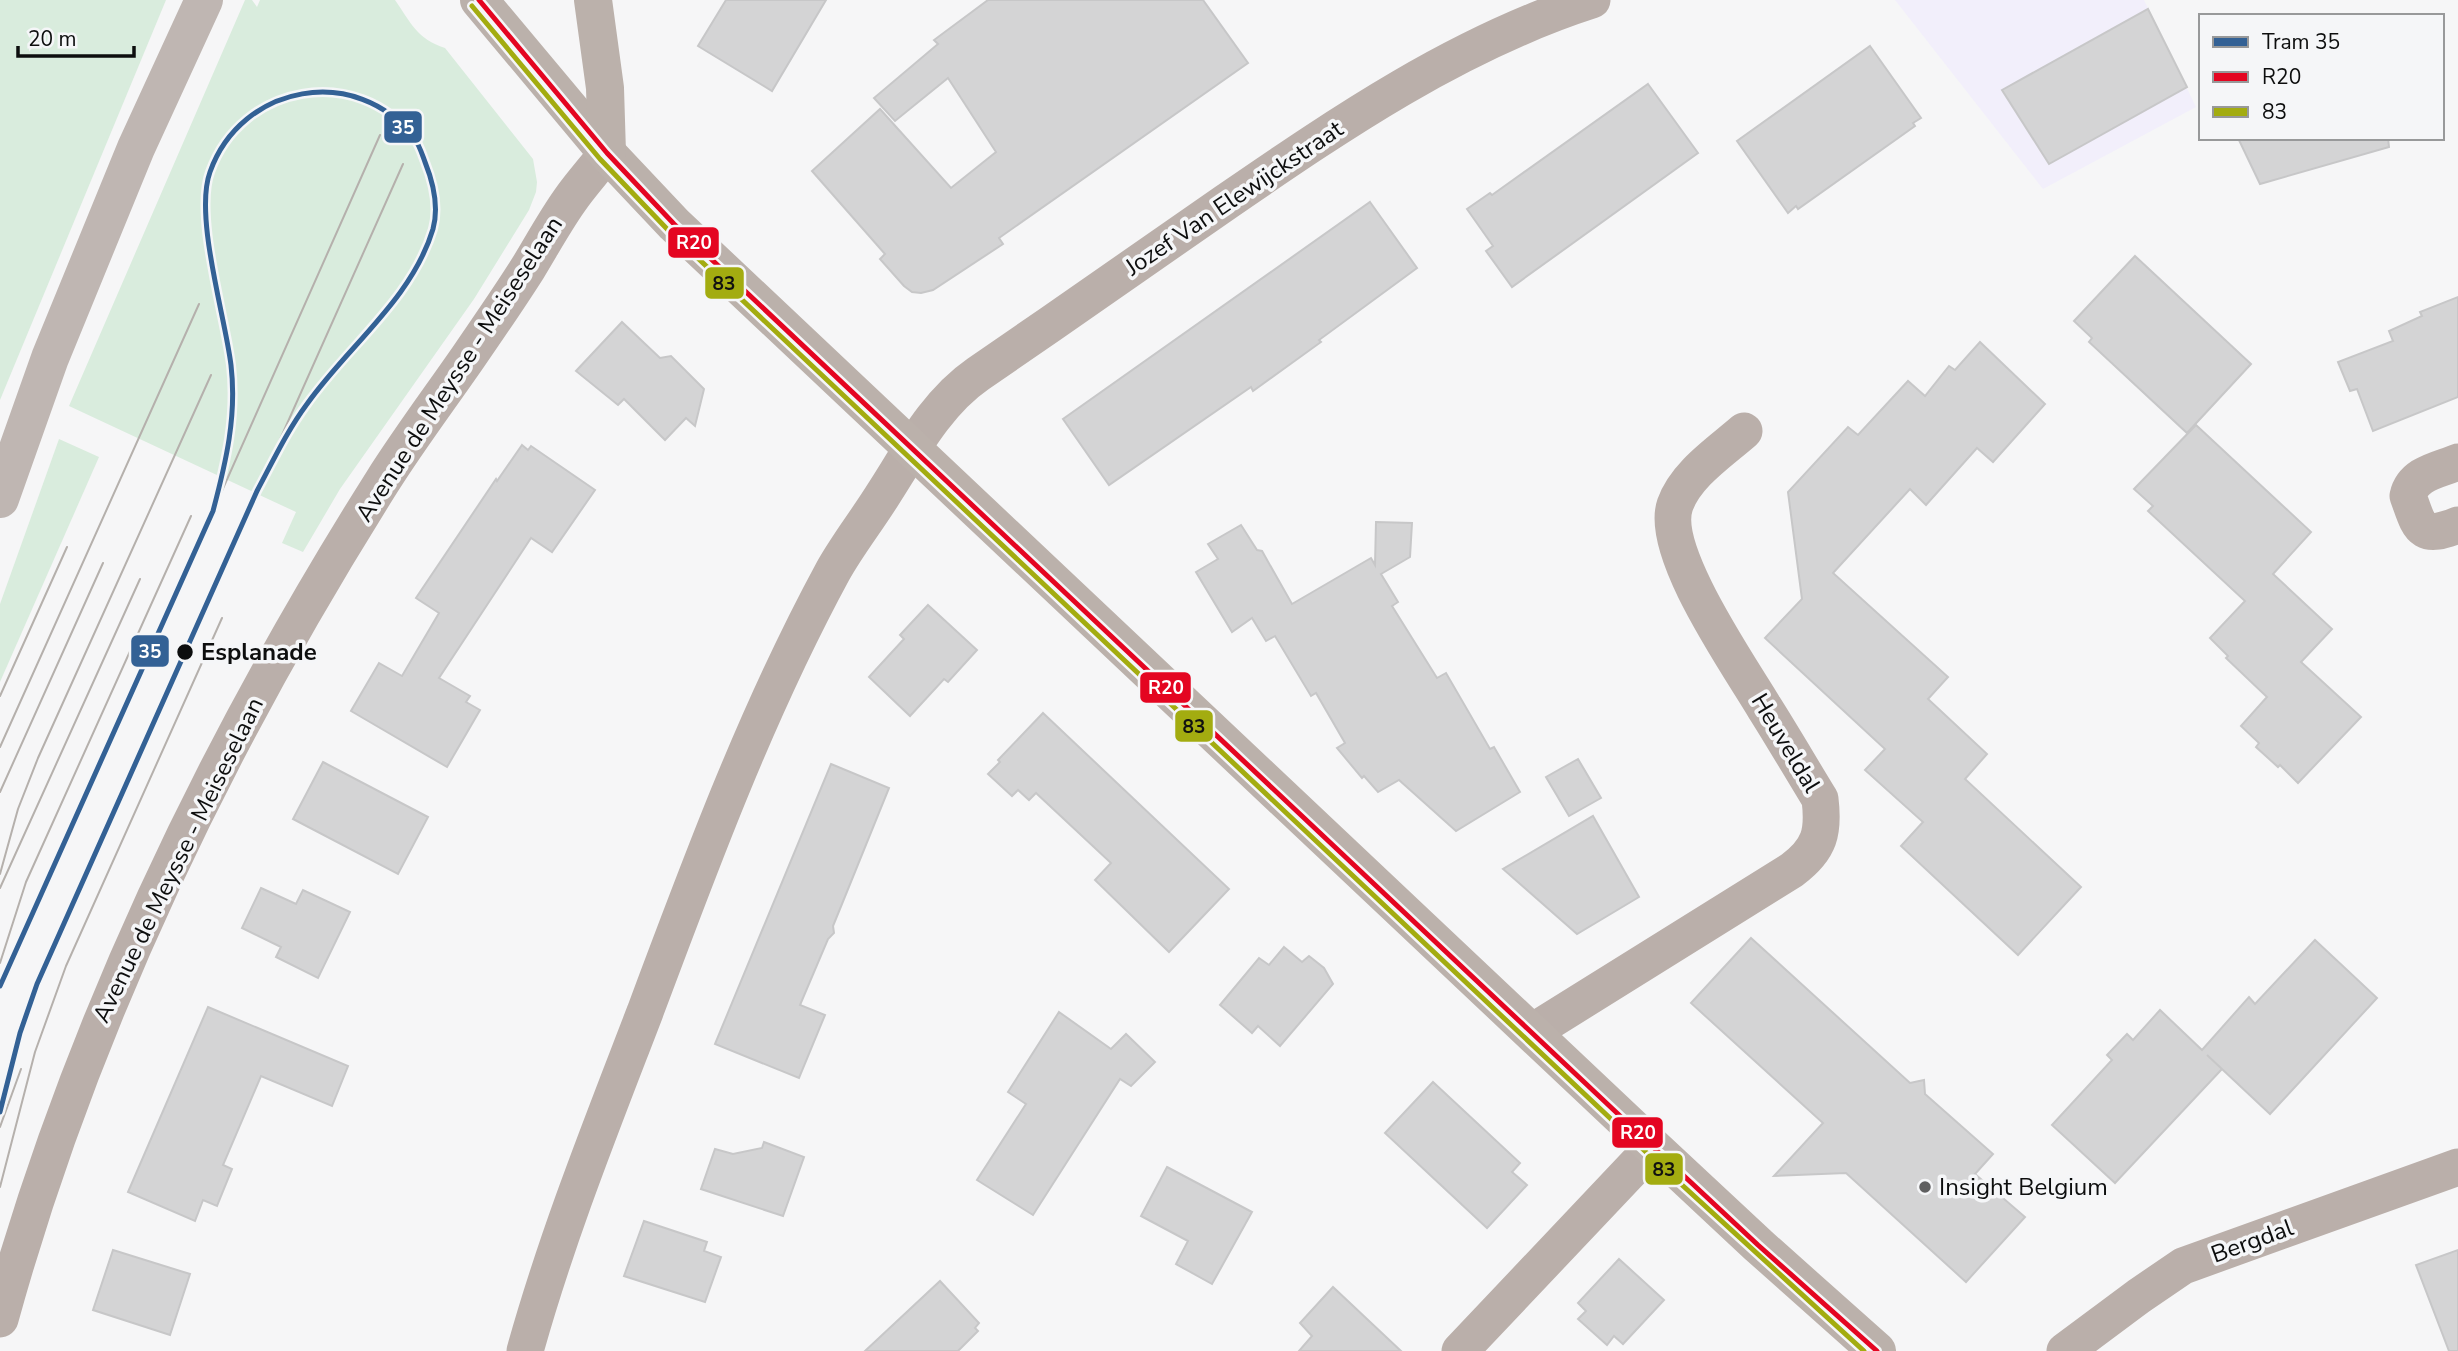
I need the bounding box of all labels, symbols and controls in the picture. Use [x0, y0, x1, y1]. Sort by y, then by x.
scale bar [18, 14, 133, 58]
legend [2199, 14, 2444, 140]
text: 20 m [28, 25, 77, 53]
text: Tram 35 [2262, 28, 2340, 56]
text: R20 [2262, 63, 2301, 91]
text: 83 [2262, 98, 2287, 126]
line badge: 35 [383, 110, 423, 144]
street label: Jozef Van Elewijckstraat [1118, 113, 1350, 284]
text: 35 [392, 115, 414, 141]
street label: Avenue de Meysse - Meiseselaan [348, 210, 570, 528]
line badge: R20 [667, 226, 720, 259]
text: R20 [676, 230, 712, 256]
line badge: 83 [704, 266, 745, 300]
text: 83 [713, 271, 735, 297]
line badge: 35 [130, 634, 170, 668]
place label: Esplanade [201, 636, 317, 668]
text: 35 [139, 639, 161, 665]
marker: Esplanade [175, 642, 195, 662]
line badge: R20 [1139, 671, 1192, 704]
text: R20 [1148, 675, 1184, 701]
street label: Heuveldal [1744, 688, 1828, 798]
street label: Avenue de Meysse - Meiseselaan [85, 692, 271, 1028]
line badge: 83 [1174, 709, 1214, 743]
text: 83 [1183, 714, 1205, 740]
line badge: R20 [1611, 1116, 1664, 1149]
text: R20 [1620, 1120, 1656, 1146]
line badge: 83 [1644, 1152, 1684, 1186]
text: 83 [1653, 1157, 1675, 1183]
place label: Insight Belgium [1939, 1171, 2108, 1203]
marker: Insight Belgium [1917, 1179, 1933, 1195]
street label: Bergdal [2206, 1211, 2298, 1271]

